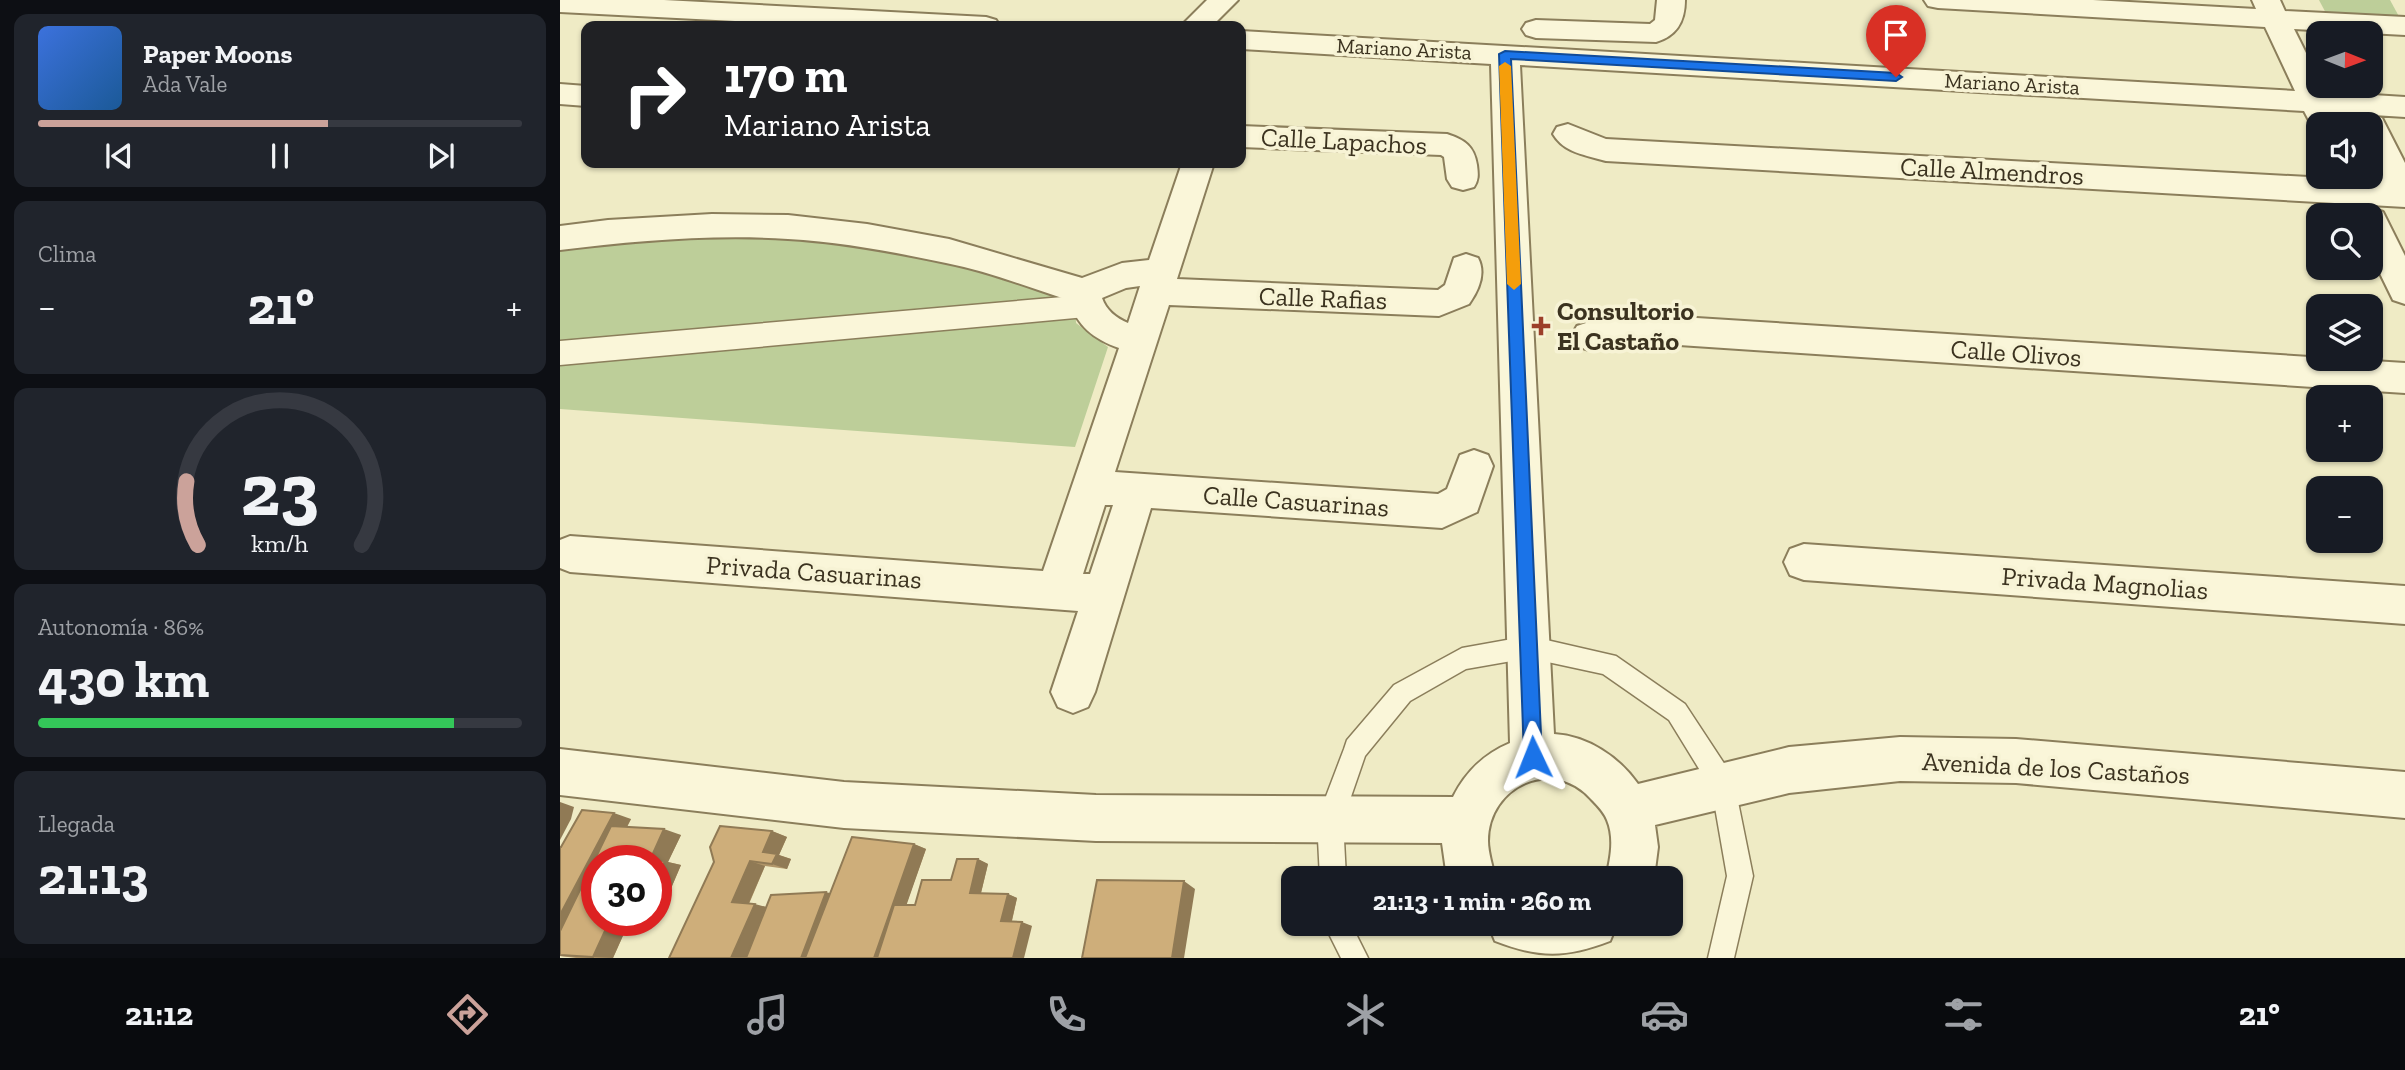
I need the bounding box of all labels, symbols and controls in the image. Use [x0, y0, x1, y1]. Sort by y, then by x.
pin [1866, 5, 1926, 77]
icon: arrive [1877, 16, 1915, 54]
north arrow [2306, 21, 2384, 98]
map controls [2306, 21, 2383, 553]
street label: Mariano Arista [1336, 32, 1472, 65]
text: Paper Moons [143, 38, 292, 70]
text: 170 m [724, 46, 847, 105]
icon: right [609, 49, 700, 140]
street label: Mariano Arista [1944, 67, 2080, 100]
text: Ada Vale [143, 70, 227, 98]
text: Mariano Arista [724, 106, 931, 144]
button: sound [2306, 112, 2383, 189]
street label: Calle Lapachos [1260, 121, 1428, 161]
icon: previous [100, 137, 138, 175]
icon: pause [261, 137, 299, 175]
icon: next [422, 137, 460, 175]
street label: Calle Almendros [1899, 150, 2085, 192]
button: search [2306, 203, 2383, 280]
text: Clima [38, 240, 96, 268]
text: 21° [247, 275, 314, 337]
street label: Calle Rafias [1258, 280, 1388, 316]
text: − [38, 284, 56, 330]
text: + [506, 284, 522, 330]
button: layers [2306, 294, 2383, 371]
place label: Consultorio El Castaño [1557, 295, 1695, 357]
marker: Consultorio El Castaño [1531, 316, 1551, 336]
street label: Calle Olivos [1949, 332, 2083, 374]
button: + [2306, 385, 2383, 462]
text: 23 [241, 446, 319, 534]
button: − [2306, 476, 2383, 553]
street label: Calle Casuarinas [1202, 479, 1390, 523]
text: km/h [251, 528, 309, 558]
street label: Privada Casuarinas [705, 548, 923, 596]
street label: Privada Magnolias [2001, 560, 2209, 606]
text: Autonomía · 86% [38, 613, 204, 641]
text: 430 km [38, 648, 209, 710]
position arrow [1496, 720, 1570, 794]
street label: Avenida de los Castaños [1921, 745, 2191, 791]
text: Llegada [38, 810, 115, 838]
text: 21:13 [38, 845, 149, 907]
speed limit sign: 30 [581, 845, 672, 936]
text: 21:13 · 1 min · 260 m [1373, 885, 1591, 917]
icon: directions [443, 990, 492, 1039]
icon: music [743, 990, 792, 1039]
icon: phone [1042, 990, 1091, 1039]
icon: climate [1341, 990, 1390, 1039]
icon: car [1640, 990, 1689, 1039]
icon: filters [1939, 990, 1988, 1039]
text: 21:12 [125, 995, 193, 1033]
text: 21° [2239, 995, 2280, 1033]

